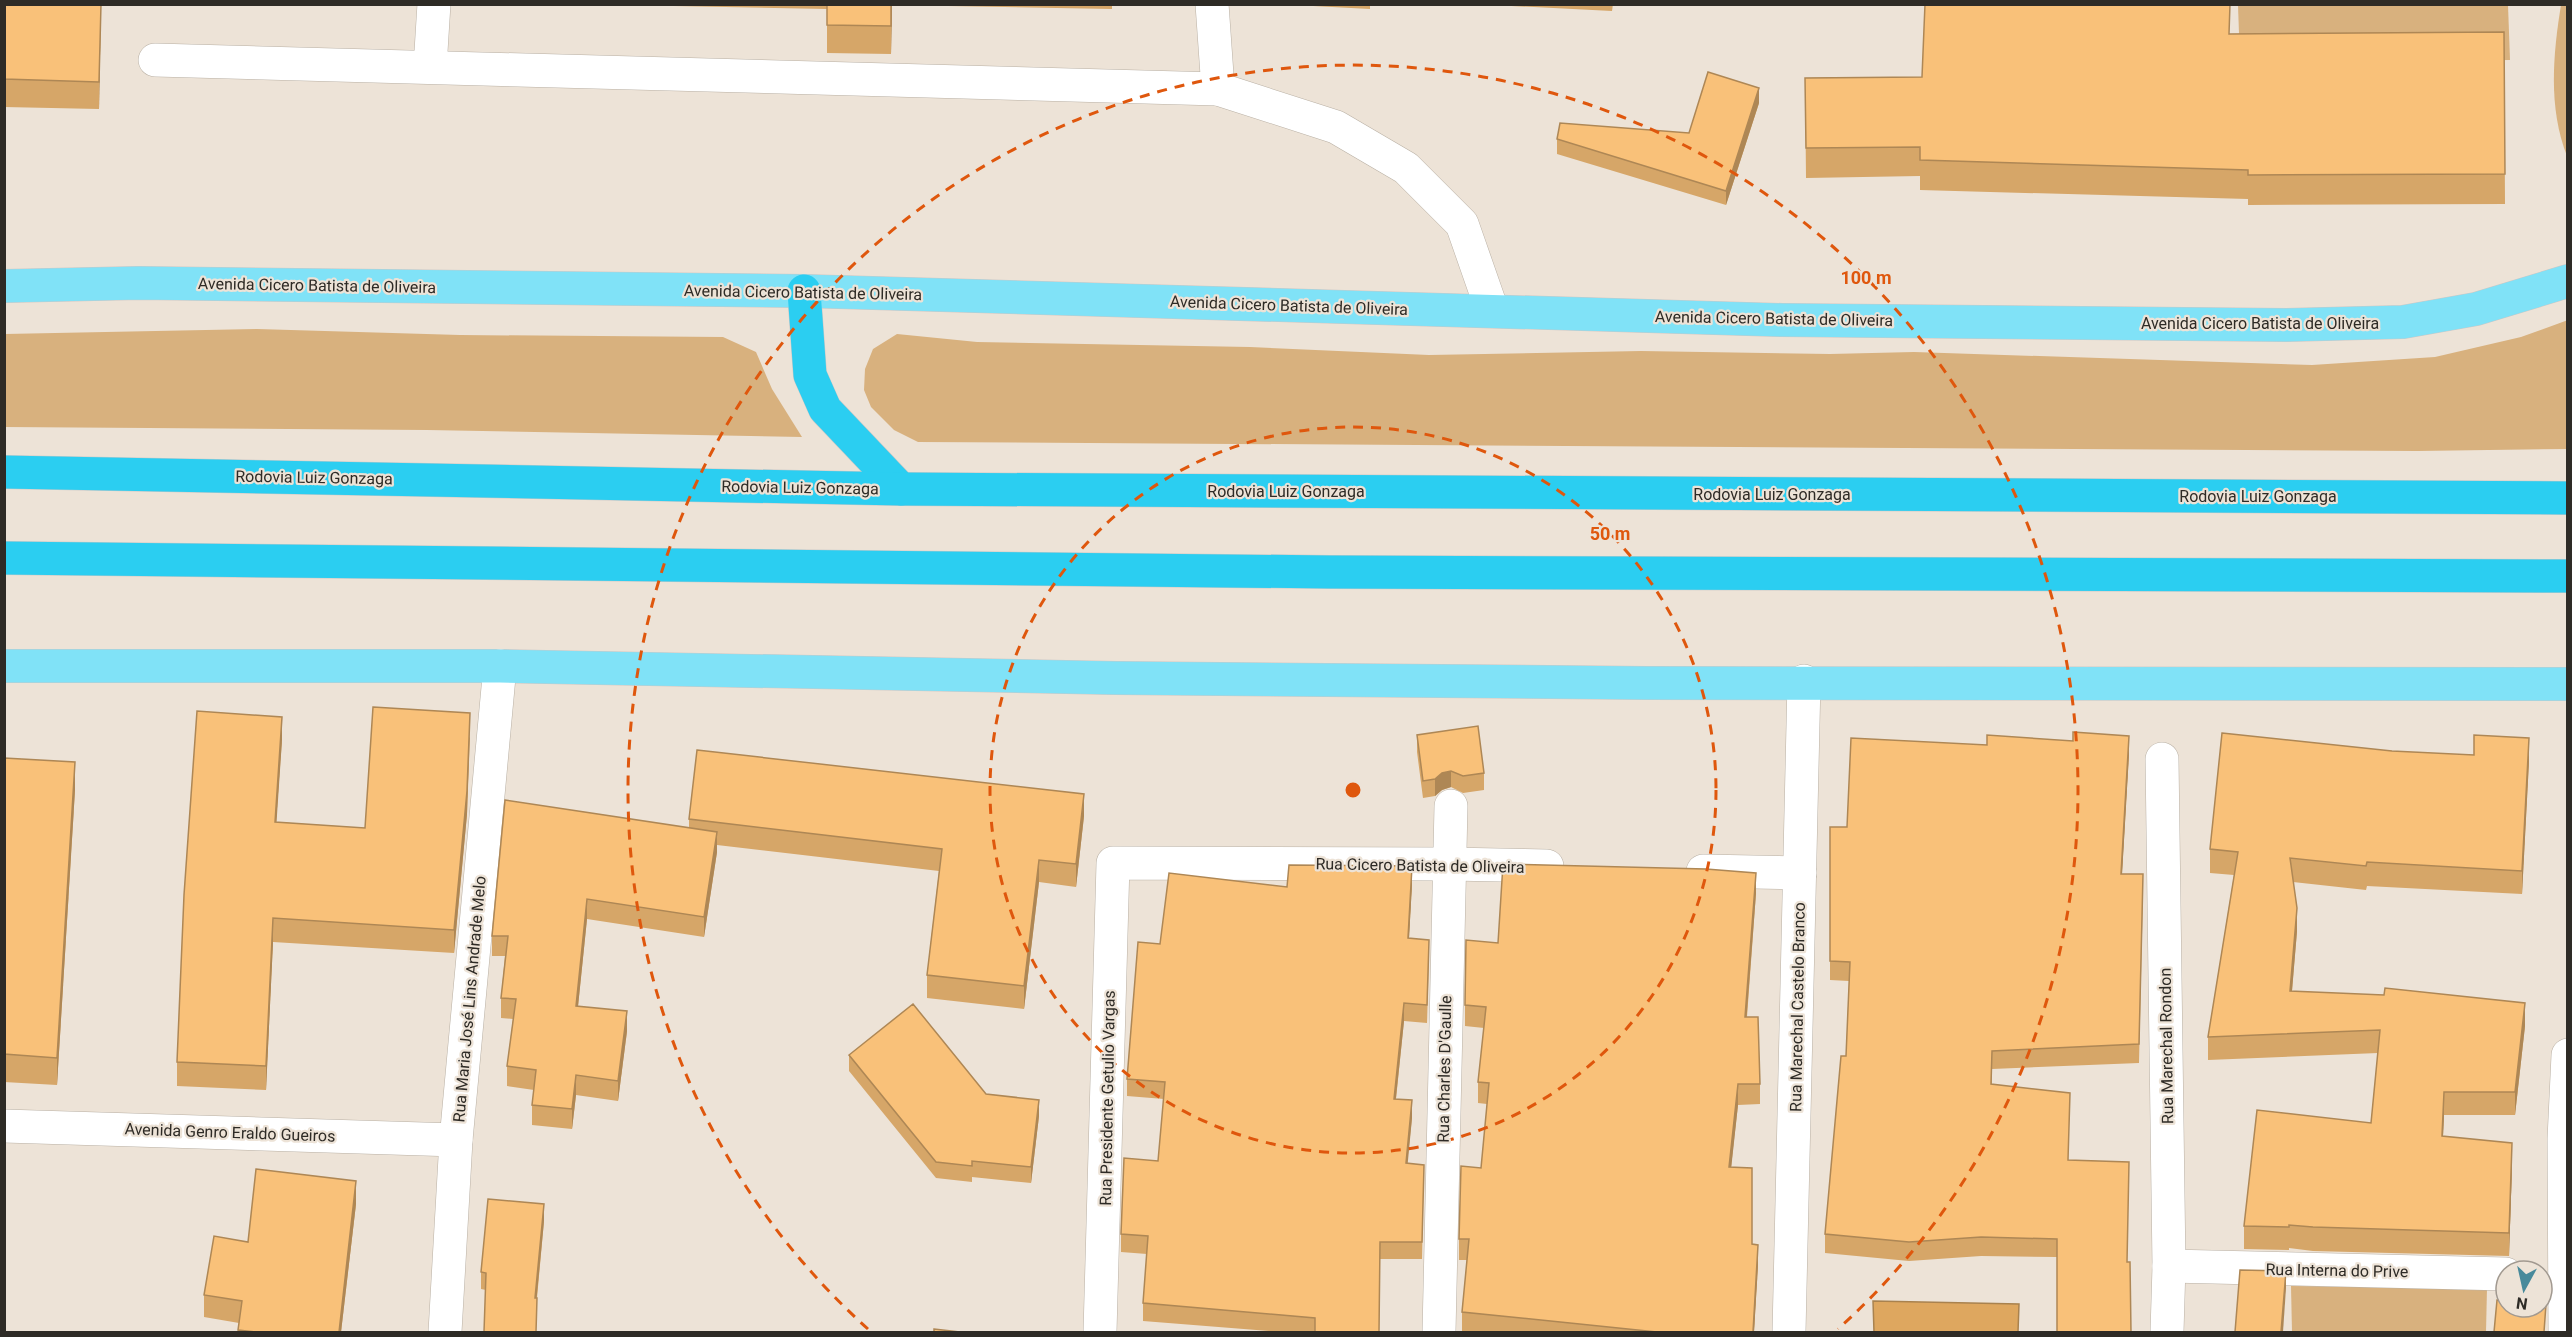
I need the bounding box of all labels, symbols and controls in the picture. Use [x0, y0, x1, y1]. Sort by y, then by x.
text: 100 m [1840, 267, 1892, 288]
street label: Avenida Cicero Batista de Oliveira [198, 274, 436, 297]
street label: Avenida Cicero Batista de Oliveira [684, 281, 922, 304]
street label: Avenida Cicero Batista de Oliveira [1170, 292, 1408, 319]
street label: Avenida Cicero Batista de Oliveira [1655, 307, 1893, 330]
street label: Avenida Cicero Batista de Oliveira [2141, 314, 2379, 333]
street label: Rodovia Luiz Gonzaga [235, 467, 393, 488]
street label: Rodovia Luiz Gonzaga [721, 477, 879, 498]
street label: Rodovia Luiz Gonzaga [1207, 482, 1365, 501]
street label: Rodovia Luiz Gonzaga [1693, 485, 1851, 504]
street label: Rodovia Luiz Gonzaga [2179, 487, 2337, 506]
text: 50 m [1590, 523, 1630, 544]
centre of rings [1343, 780, 1363, 800]
street label: Rua Cicero Batista de Oliveira [1315, 854, 1525, 877]
street label: Rua Maria José Lins Andrade Melo [449, 875, 490, 1123]
street label: Rua Marechal Castelo Branco [1786, 902, 1809, 1112]
street label: Rua Marechal Rondon [2156, 968, 2177, 1124]
street label: Rua Presidente Getulio Vargas [1096, 990, 1119, 1206]
street label: Rua Charles D'Gaulle [1434, 995, 1455, 1143]
street label: Avenida Genro Eraldo Gueiros [124, 1119, 336, 1146]
north arrow [2494, 1259, 2554, 1319]
street label: Rua Interna do Prive [2265, 1260, 2409, 1281]
text: N [2515, 1293, 2529, 1314]

